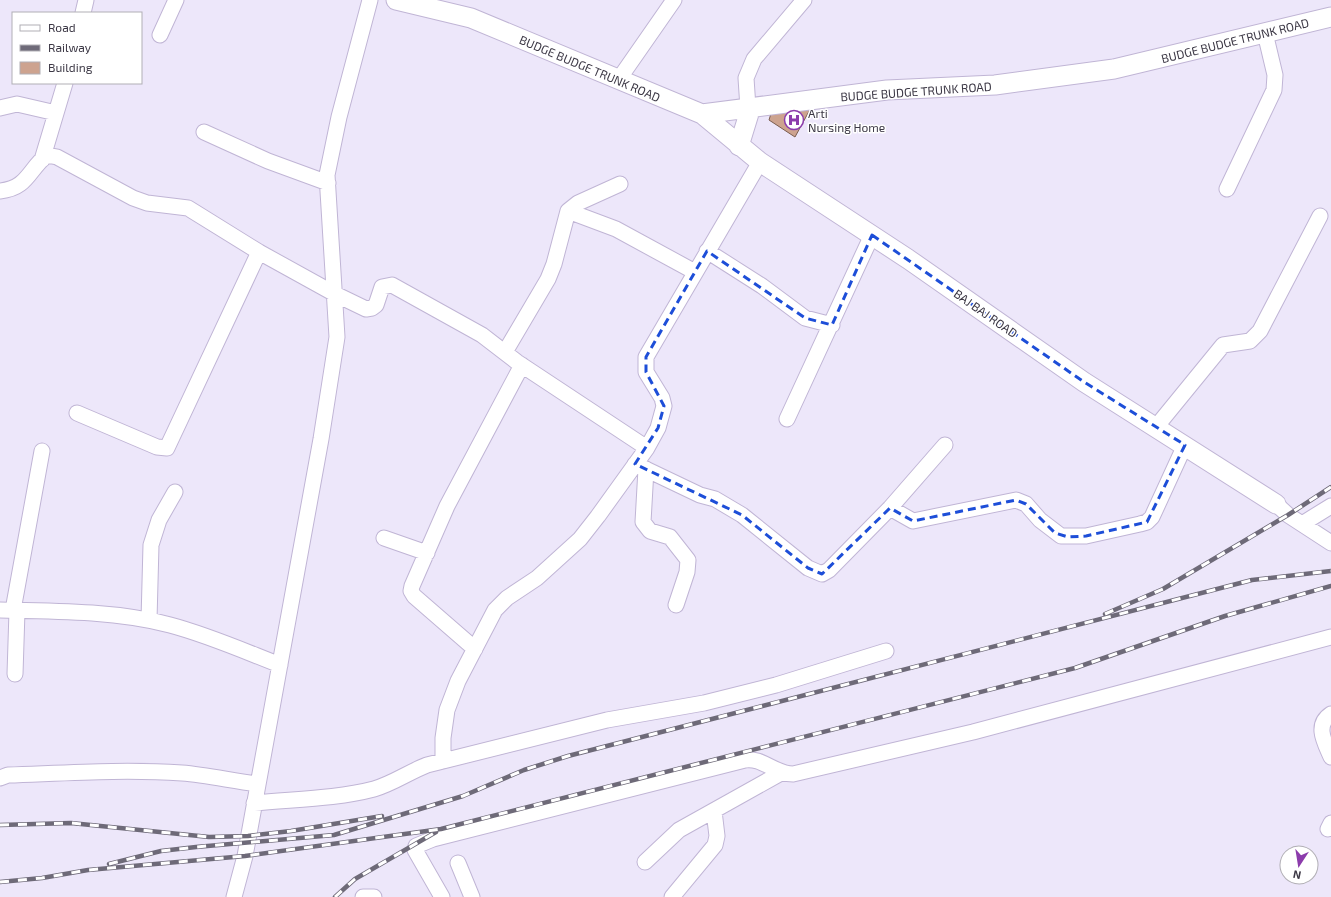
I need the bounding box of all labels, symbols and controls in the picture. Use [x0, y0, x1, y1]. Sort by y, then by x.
legend [12, 12, 142, 84]
street label: BUDGE BUDGE TRUNK ROAD [1160, 15, 1310, 65]
text: Road [48, 20, 76, 34]
street label: BUDGE BUDGE TRUNK ROAD [517, 32, 663, 104]
text: Railway [48, 40, 92, 54]
text: Building [48, 60, 93, 74]
street label: BUDGE BUDGE TRUNK ROAD [840, 79, 992, 103]
place label: Arti Nursing Home [808, 106, 885, 134]
hospital icon: Arti Nursing Home [783, 109, 805, 131]
street label: BAJ BAJ ROAD [952, 286, 1020, 340]
north arrow [1279, 845, 1319, 885]
text: N [1292, 868, 1302, 882]

